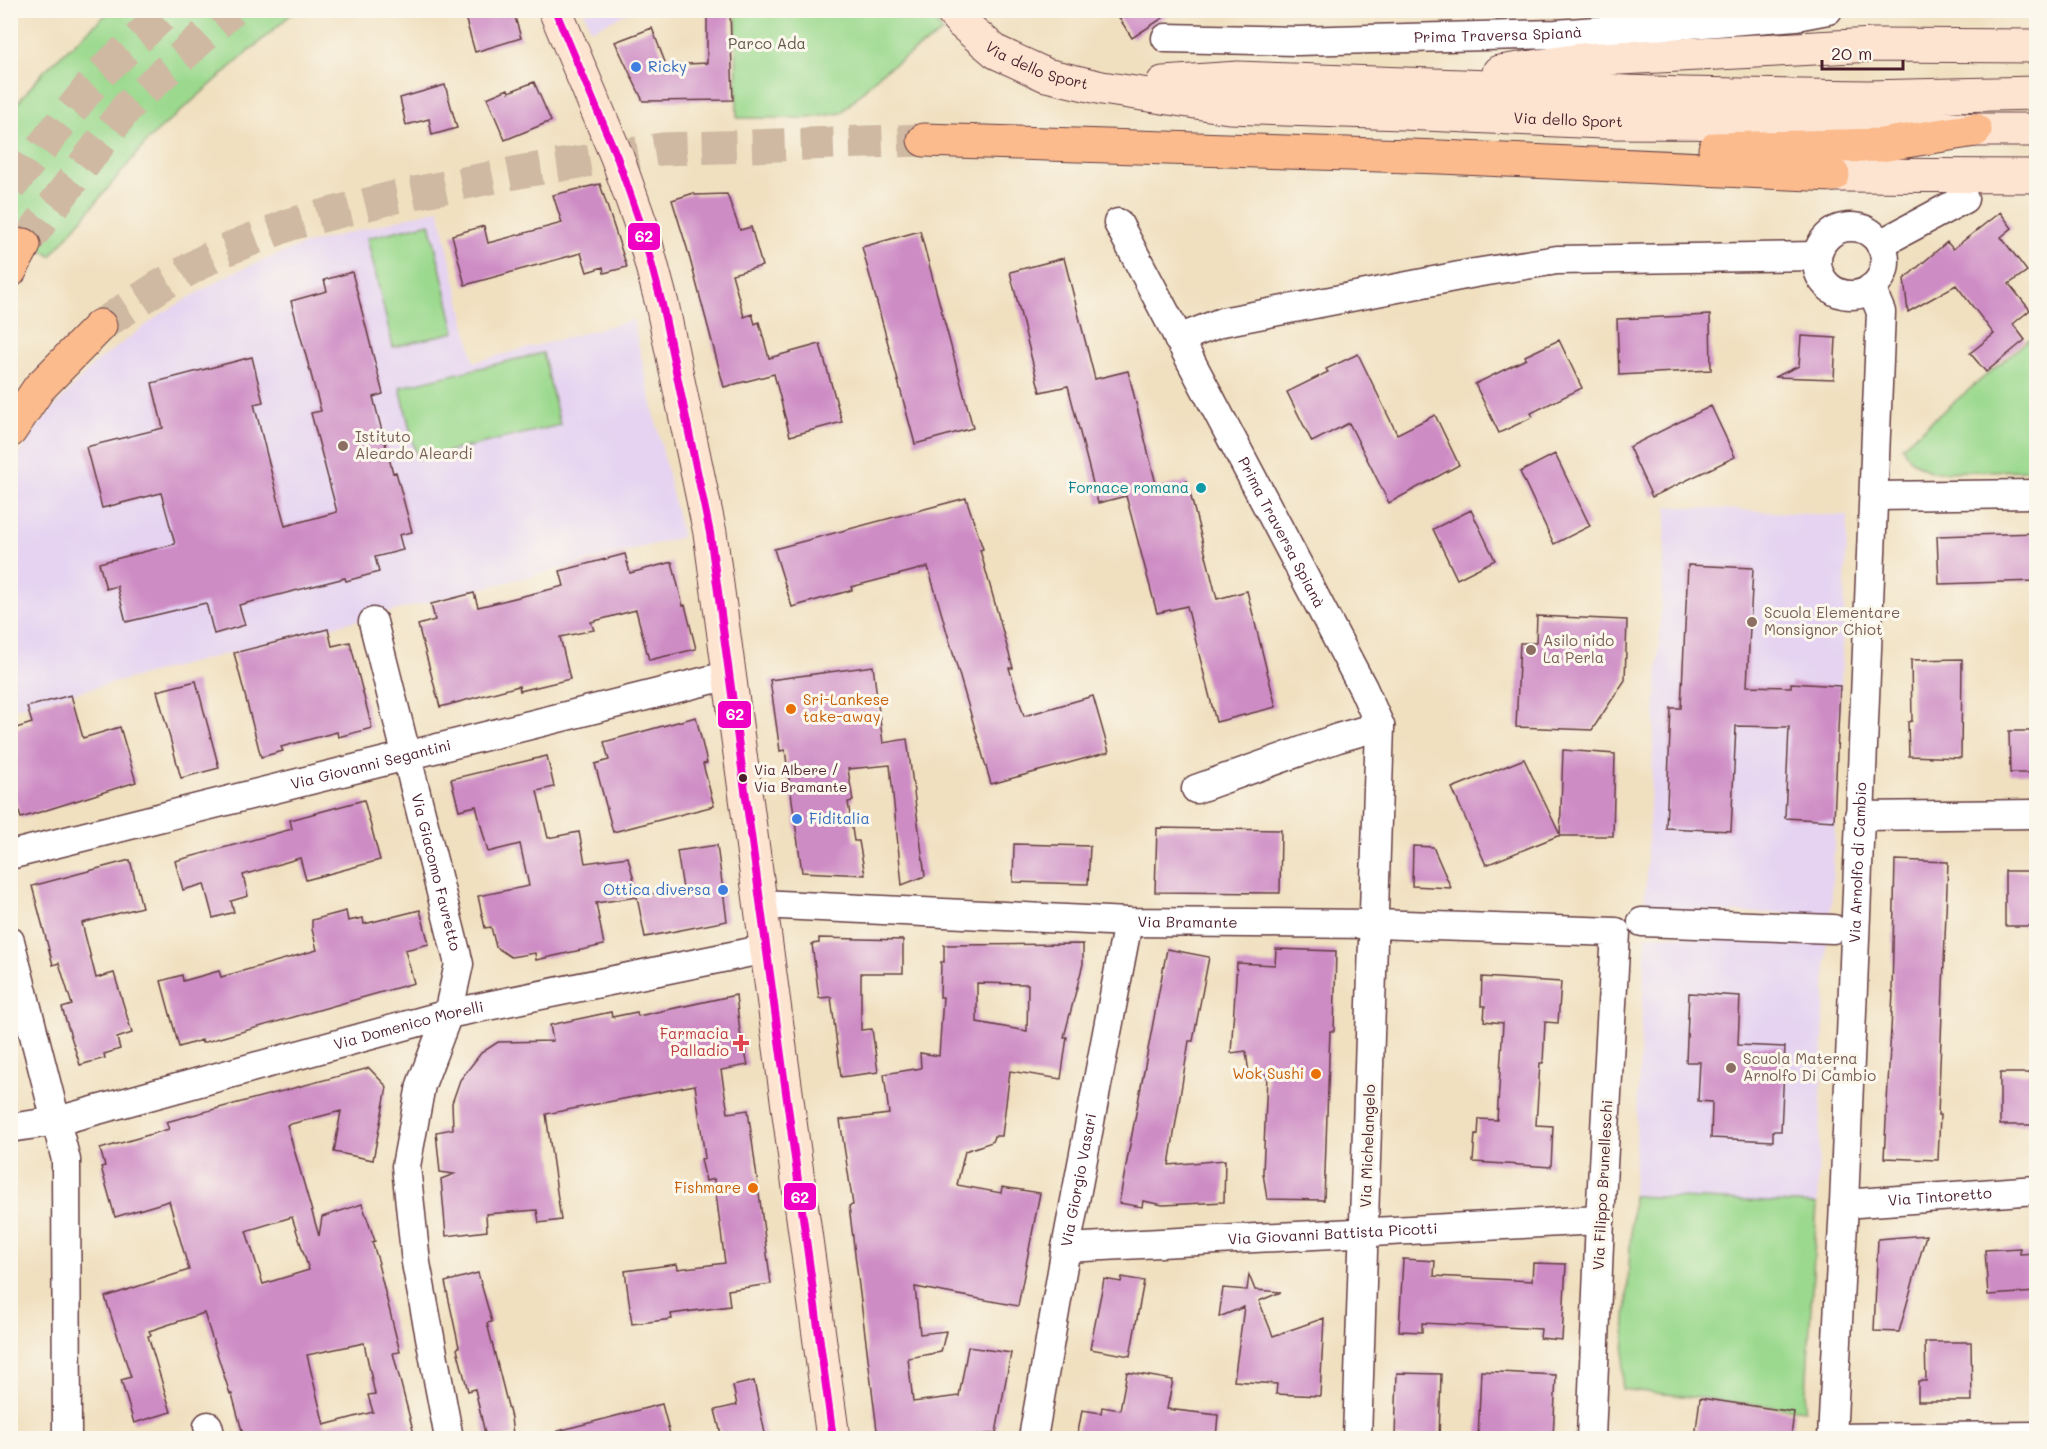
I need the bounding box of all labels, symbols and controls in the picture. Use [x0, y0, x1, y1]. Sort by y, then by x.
street label: Prima Traversa Spianà [1413, 21, 1583, 47]
park label: Parco Ada [728, 33, 806, 53]
scale bar [1822, 33, 1903, 71]
street label: Via dello Sport [982, 36, 1090, 93]
text: 20 m [1831, 41, 1872, 65]
place label: Ricky [648, 56, 687, 76]
marker: Ricky [629, 60, 643, 74]
street label: Via dello Sport [1513, 107, 1623, 131]
line badge: 62 [627, 222, 661, 251]
text: 62 [635, 225, 653, 246]
place label: Istituto Aleardo Aleardi [355, 426, 473, 463]
marker: Istituto Aleardo Aleardi [336, 439, 350, 453]
street label: Prima Traversa Spianà [1234, 453, 1330, 611]
place label: Fornace romana [1068, 477, 1189, 497]
marker: Fornace romana [1194, 481, 1208, 495]
place label: Scuola Elementare Monsignor Chiot [1764, 602, 1900, 639]
marker: Scuola Elementare Monsignor Chiot [1745, 615, 1759, 629]
place label: Asilo nido La Perla [1543, 630, 1614, 667]
marker: Asilo nido La Perla [1524, 643, 1538, 657]
place label: Sri-Lankese take-away [803, 689, 889, 726]
line badge: 62 [717, 700, 752, 729]
marker: Sri-Lankese take-away [784, 702, 798, 716]
text: 62 [726, 703, 744, 724]
street label: Via Giovanni Segantini [288, 734, 453, 793]
place label: Via Albere / Via Bramante [754, 760, 847, 796]
marker: Via Albere / Via Bramante [737, 772, 749, 784]
street label: Via Arnolfo di Cambio [1844, 782, 1870, 943]
street label: Via Giacomo Favretto [407, 791, 466, 953]
place label: Fiditalia [809, 808, 870, 828]
marker: Fiditalia [790, 812, 804, 826]
place label: Ottica diversa [603, 879, 711, 899]
marker: Ottica diversa [716, 883, 730, 897]
street label: Via Bramante [1137, 911, 1238, 932]
street label: Via Domenico Morelli [331, 996, 485, 1054]
place label: Farmacia Palladio [660, 1023, 729, 1060]
marker: Farmacia Palladio [734, 1036, 748, 1050]
place label: Scuola Materna Arnolfo Di Cambio [1743, 1048, 1876, 1085]
marker: Scuola Materna Arnolfo Di Cambio [1724, 1061, 1738, 1075]
place label: Wok Sushi [1232, 1063, 1304, 1083]
marker: Wok Sushi [1309, 1067, 1323, 1081]
street label: Via Michelangelo [1355, 1084, 1379, 1208]
street label: Via Filippo Brunelleschi [1588, 1099, 1616, 1271]
street label: Via Giorgio Vasari [1055, 1112, 1100, 1248]
place label: Fishmare [674, 1177, 741, 1197]
marker: Fishmare [746, 1181, 760, 1195]
line badge: 62 [783, 1182, 817, 1211]
street label: Via Tintoretto [1887, 1182, 1992, 1210]
text: 62 [791, 1186, 809, 1207]
street label: Via Giovanni Battista Picotti [1227, 1218, 1438, 1249]

